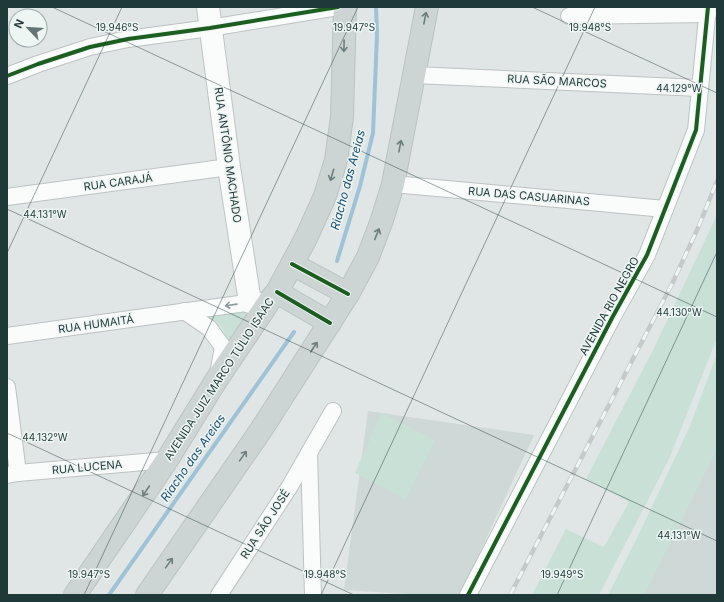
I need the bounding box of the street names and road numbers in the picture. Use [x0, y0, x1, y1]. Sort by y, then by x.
street label: RUA SÃO MARCOS [507, 71, 607, 91]
street label: RUA ANTÔNIO MACHADO [212, 86, 244, 224]
street label: RUA CARAJÁ [83, 170, 154, 194]
street label: RUA DAS CASUARINAS [468, 184, 590, 208]
street label: AVENIDA RIO NEGRO [576, 254, 642, 358]
street label: AVENIDA JUIZ MARCO TÚLIO ISAAC [161, 295, 277, 463]
street label: RUA HUMAITÁ [57, 312, 135, 336]
street label: RUA LUCENA [51, 457, 123, 477]
street label: RUA SÃO JOSÉ [237, 487, 293, 561]

